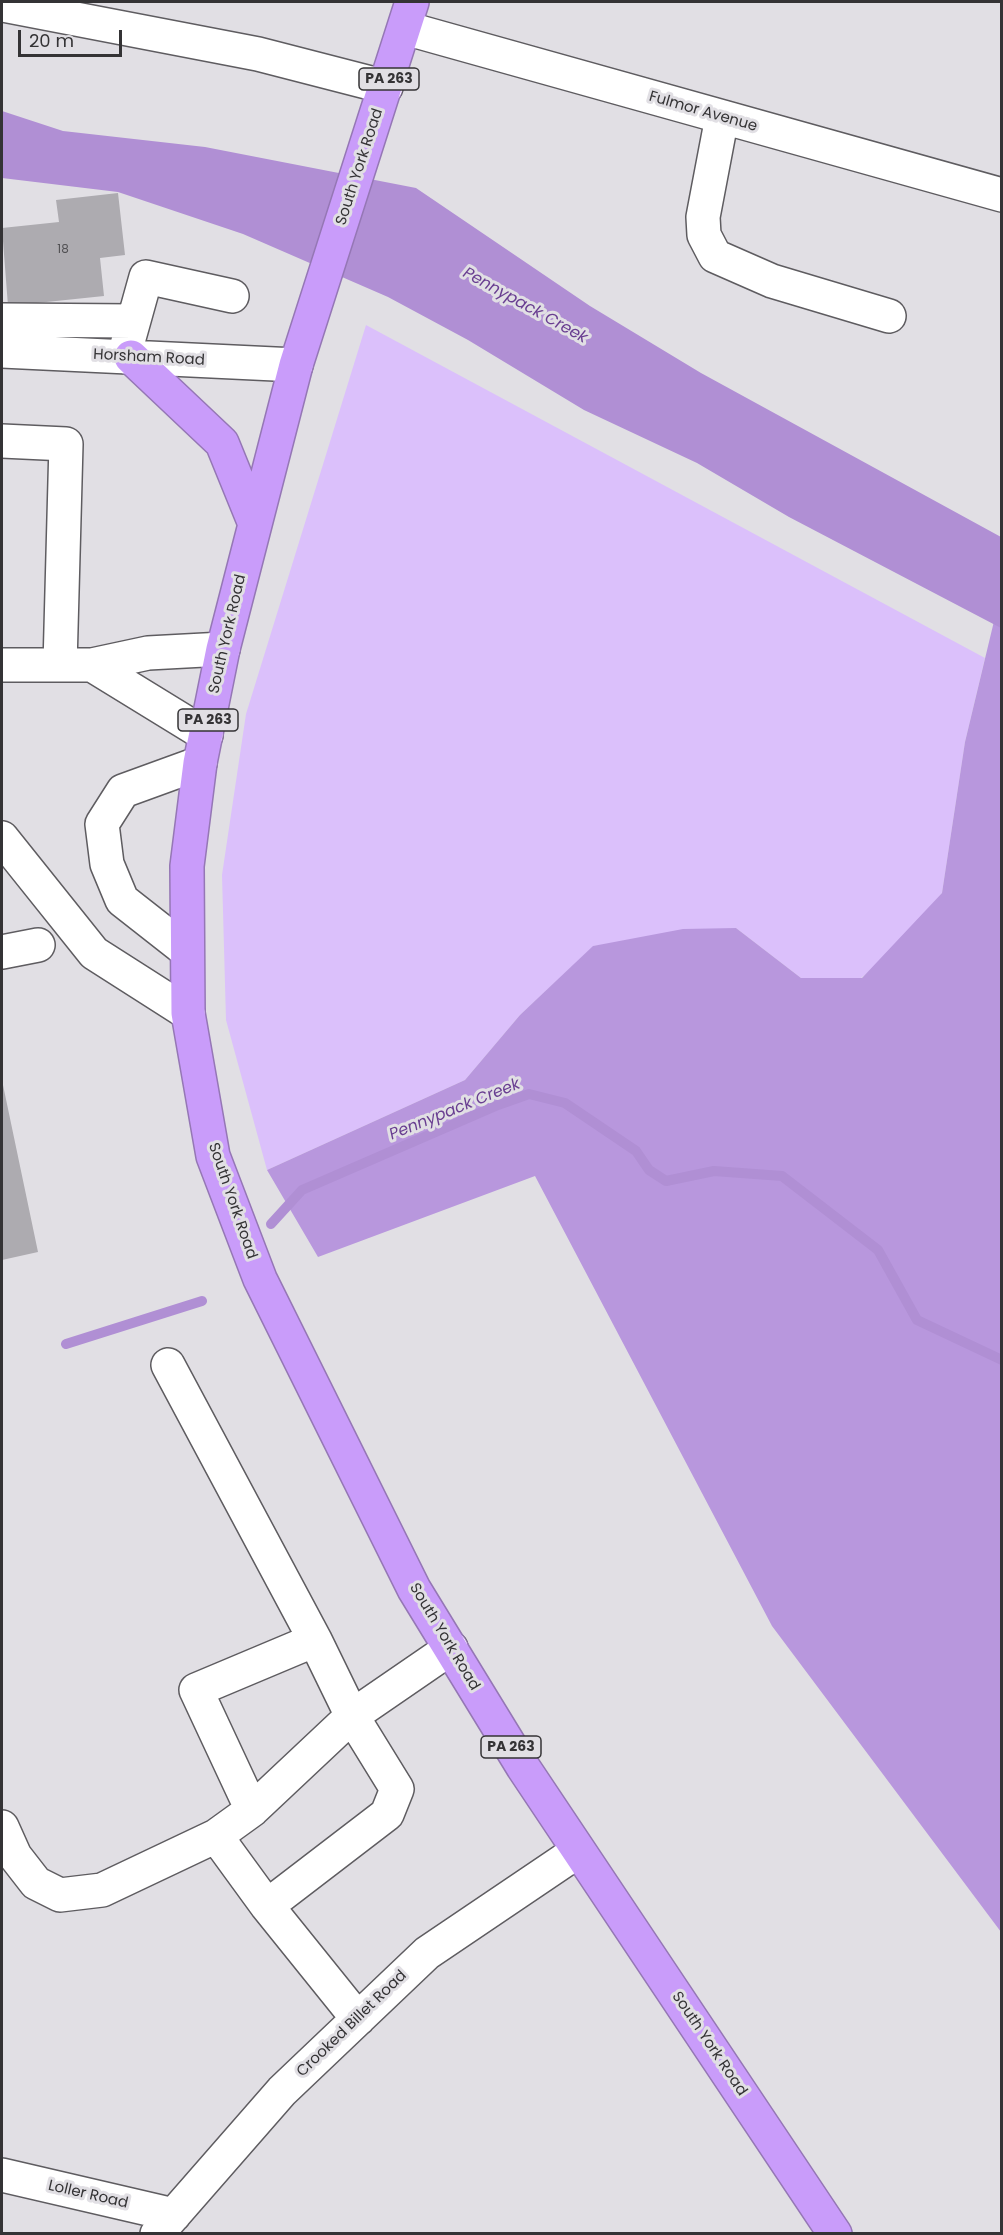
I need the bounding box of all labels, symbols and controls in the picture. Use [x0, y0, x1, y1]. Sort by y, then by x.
scale bar [21, 18, 124, 56]
text: 20 m [29, 28, 74, 53]
road number: PA 263 [359, 68, 419, 90]
street label: Fulmor Avenue [647, 88, 759, 136]
street label: South York Road [333, 106, 387, 228]
house number: 18 [57, 243, 69, 257]
water label: Pennypack Creek [459, 264, 591, 348]
street label: Horsham Road [93, 346, 205, 370]
street label: South York Road [206, 573, 250, 695]
road number: PA 263 [178, 709, 238, 731]
water label: Pennypack Creek [387, 1075, 523, 1145]
street label: South York Road [204, 1141, 260, 1261]
street label: South York Road [405, 1580, 483, 1694]
road number: PA 263 [481, 1736, 541, 1758]
street label: Crooked Billet Road [293, 1967, 411, 2081]
street label: South York Road [667, 1988, 751, 2100]
street label: Loller Road [46, 2177, 130, 2213]

